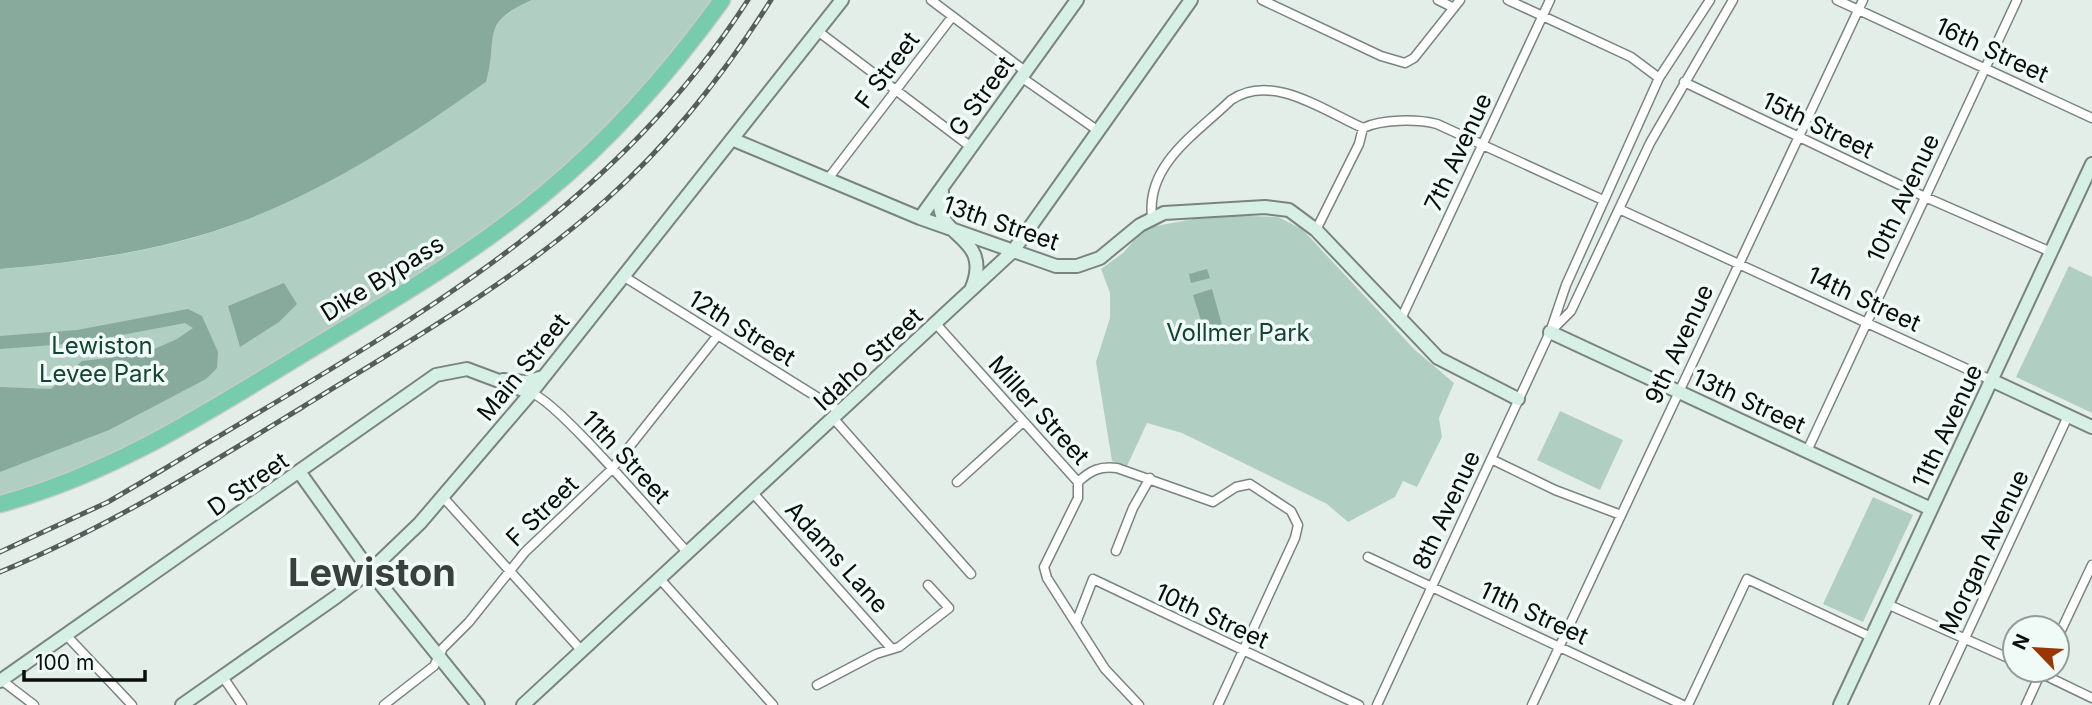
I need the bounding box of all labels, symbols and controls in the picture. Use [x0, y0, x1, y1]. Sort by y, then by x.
street label: 16th Street [1931, 11, 2053, 89]
street label: F Street [849, 26, 925, 114]
street label: G Street [942, 50, 1020, 142]
street label: 15th Street [1757, 85, 1879, 165]
street label: 7th Avenue [1418, 88, 1498, 216]
street label: 10th Avenue [1861, 129, 1945, 267]
street label: 13th Street [939, 190, 1063, 256]
street label: Dike Bypass [315, 229, 449, 327]
street label: 14th Street [1803, 260, 1925, 338]
street label: 9th Avenue [1639, 280, 1719, 408]
street label: 12th Street [683, 284, 801, 372]
street label: Idaho Street [808, 301, 928, 417]
street label: Main Street [471, 307, 575, 426]
park label: Vollmer Park [1166, 318, 1310, 347]
park label: Lewiston Levee Park [39, 331, 165, 388]
street label: Miller Street [983, 350, 1096, 471]
street label: 11th Avenue [1906, 360, 1988, 492]
street label: 13th Street [1688, 362, 1810, 440]
street label: 11th Street [576, 405, 676, 510]
street label: D Street [202, 446, 294, 522]
street label: 8th Avenue [1406, 446, 1486, 574]
street label: Morgan Avenue [1933, 465, 2035, 639]
street label: F Street [500, 470, 584, 552]
street label: Adams Lane [779, 495, 895, 619]
district label: Lewiston [288, 549, 456, 595]
street label: 11th Street [1475, 575, 1593, 651]
street label: 10th Street [1151, 577, 1273, 655]
north arrow [2001, 614, 2071, 684]
text: N [2008, 631, 2035, 653]
scale bar [24, 638, 145, 682]
text: 100 m [35, 650, 94, 675]

